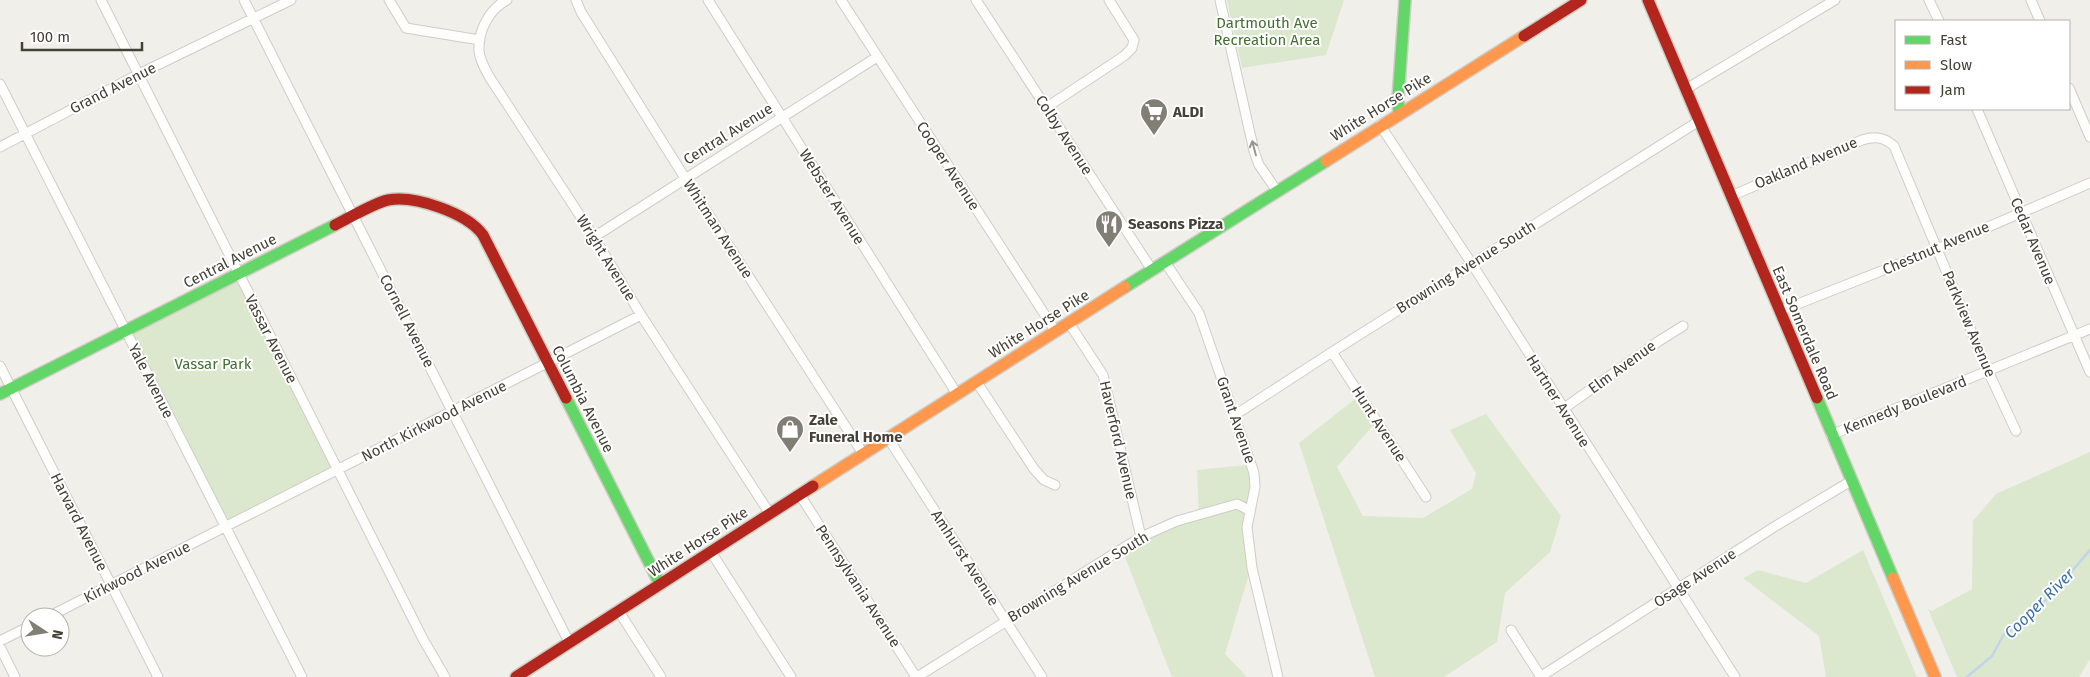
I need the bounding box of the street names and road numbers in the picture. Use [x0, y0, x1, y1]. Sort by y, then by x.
street label: Grand Avenue [67, 59, 159, 117]
street label: White Horse Pike [1327, 69, 1435, 145]
street label: Colby Avenue [1032, 92, 1096, 178]
street label: Central Avenue [680, 99, 776, 169]
street label: Cooper Avenue [913, 118, 983, 214]
street label: Oakland Avenue [1752, 133, 1860, 193]
street label: Webster Avenue [795, 146, 869, 248]
street label: Whitman Avenue [679, 176, 757, 282]
street label: Cedar Avenue [2007, 195, 2059, 287]
street label: Wright Avenue [572, 212, 640, 304]
street label: Browning Avenue South [1393, 217, 1539, 317]
street label: Chestnut Avenue [1880, 217, 1992, 279]
street label: Central Avenue [181, 230, 279, 292]
street label: East Somerdale Road [1769, 263, 1841, 403]
street label: Parkview Avenue [1938, 268, 2000, 380]
street label: Cornell Avenue [376, 271, 438, 371]
street label: White Horse Pike [985, 286, 1093, 362]
street label: Vassar Avenue [241, 292, 301, 386]
street label: Elm Avenue [1585, 337, 1659, 397]
street label: Yale Avenue [125, 341, 177, 421]
street label: Columbia Avenue [548, 342, 618, 456]
street label: Hartner Avenue [1522, 351, 1594, 451]
street label: Kennedy Boulevard [1841, 372, 1969, 438]
street label: Grant Avenue [1213, 374, 1259, 466]
street label: North Kirkwood Avenue [358, 377, 510, 465]
street label: Haverford Avenue [1096, 379, 1140, 501]
street label: Hunt Avenue [1348, 383, 1410, 465]
street label: Harvard Avenue [47, 470, 111, 574]
street label: White Horse Pike [645, 503, 751, 581]
street label: Amhurst Avenue [927, 507, 1003, 609]
street label: Pennsylvania Avenue [812, 521, 904, 651]
street label: Browning Avenue South [1004, 528, 1152, 626]
street label: Kirkwood Avenue [81, 537, 193, 607]
street label: Osage Avenue [1650, 545, 1740, 611]

